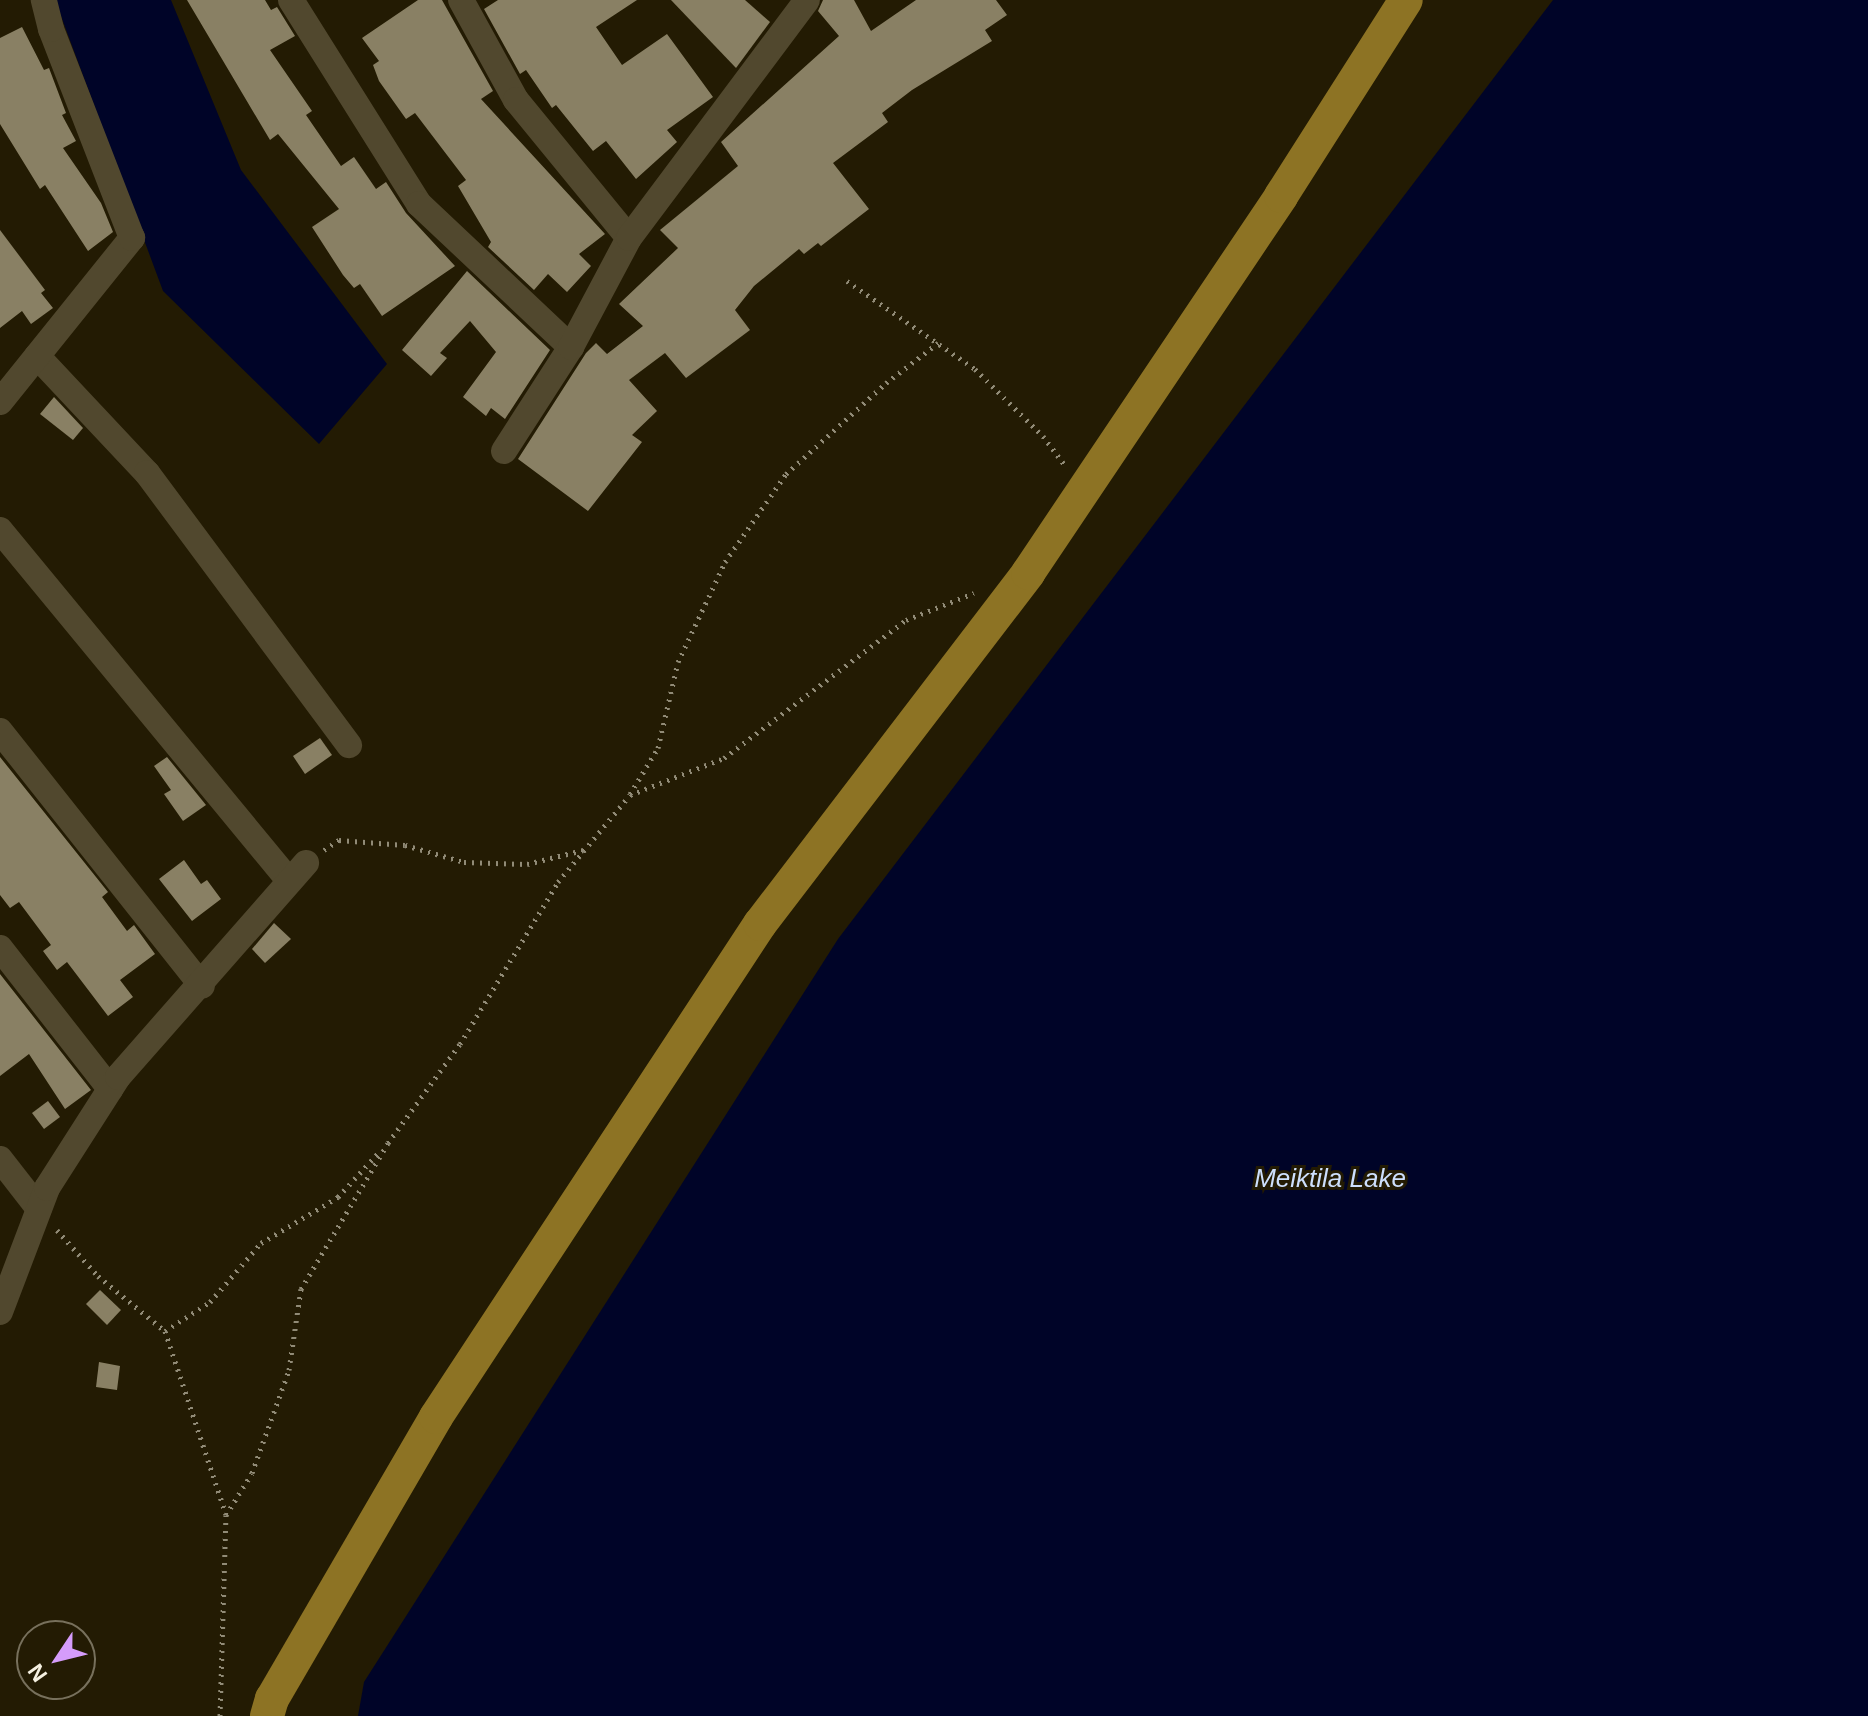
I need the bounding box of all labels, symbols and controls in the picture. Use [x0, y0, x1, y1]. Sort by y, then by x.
water label: Meiktila Lake [1254, 1163, 1406, 1195]
north arrow [16, 1620, 96, 1700]
text: N [23, 1659, 52, 1687]

